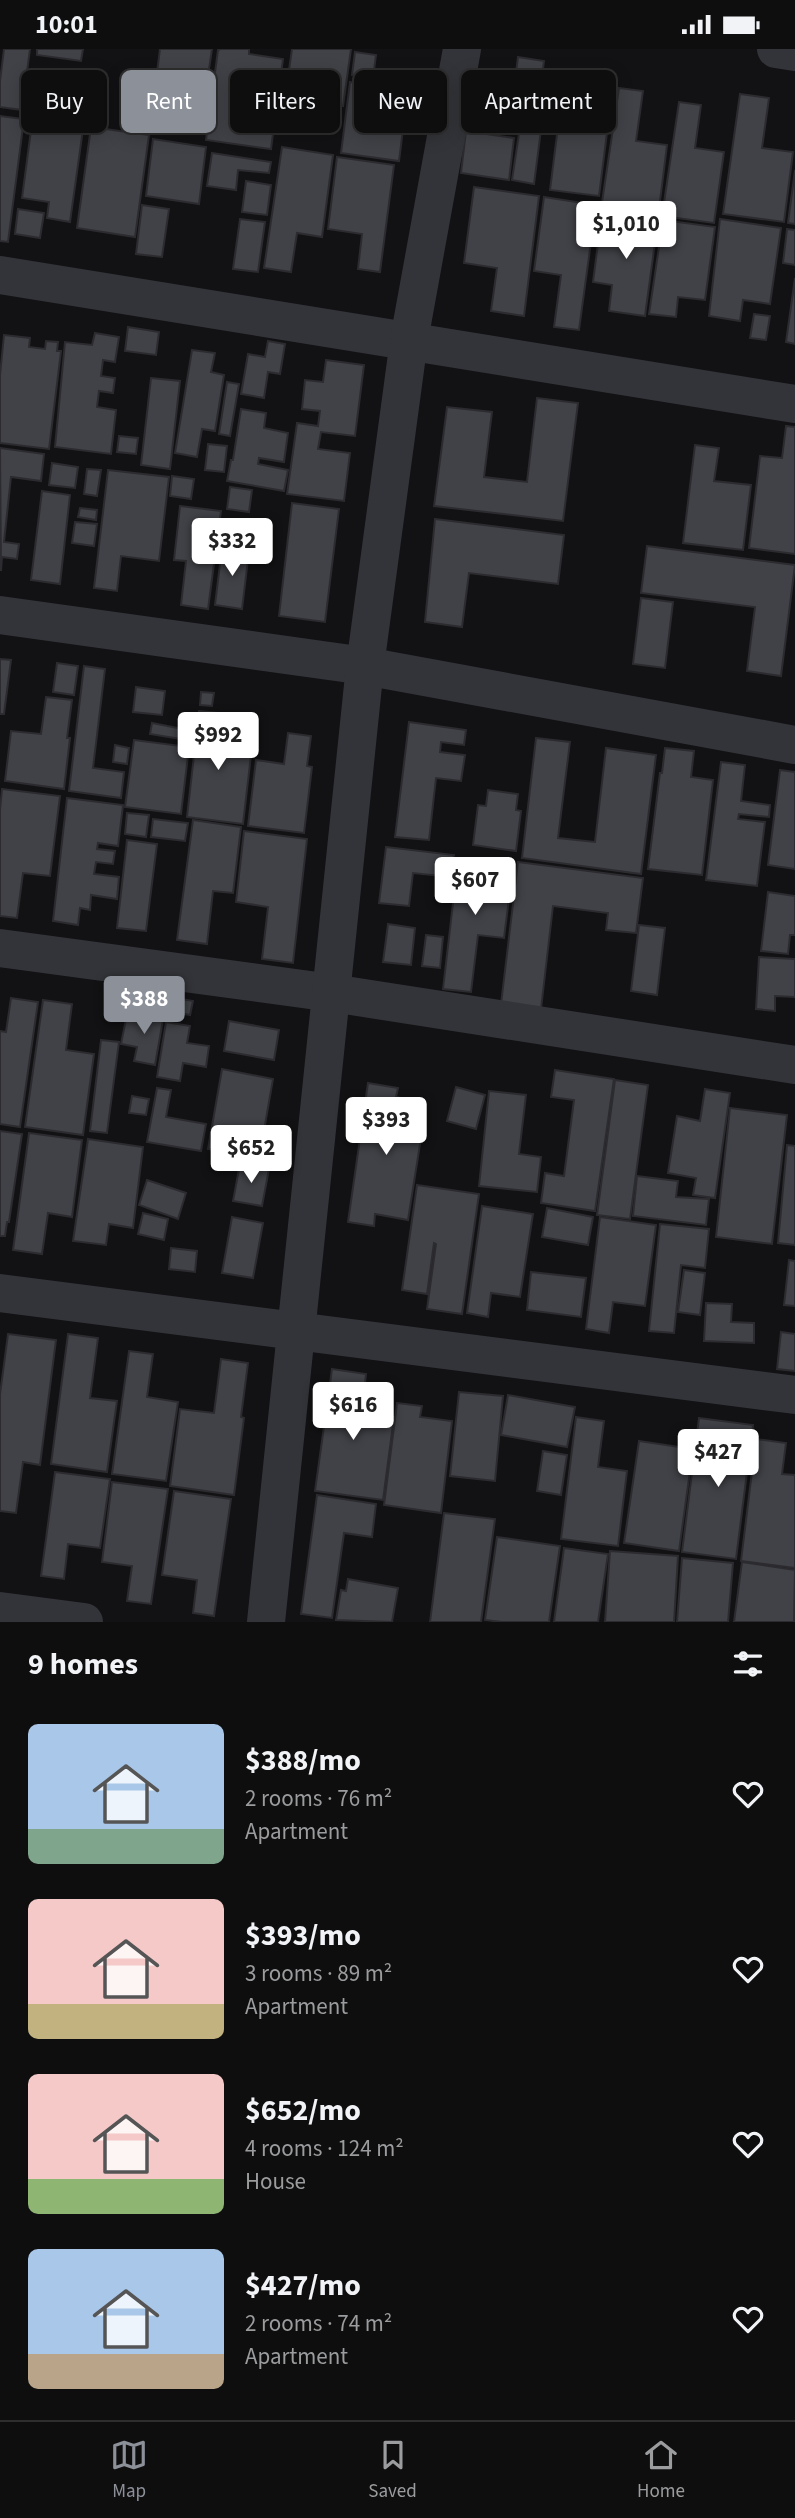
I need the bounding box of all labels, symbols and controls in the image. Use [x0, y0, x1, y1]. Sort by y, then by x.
text: 10:01 [35, 6, 98, 43]
chip: Buy [21, 70, 107, 133]
chip: Rent [121, 70, 216, 133]
chip: Filters [230, 70, 340, 133]
chip: New [354, 70, 447, 133]
chip: Apartment [461, 70, 616, 133]
pin: $1,010 [569, 201, 683, 261]
text: $1,010 [592, 207, 660, 240]
pin: $332 [191, 519, 273, 578]
text: $332 [208, 524, 256, 557]
pin: $992 [177, 713, 259, 772]
text: $992 [194, 718, 242, 751]
pin: $607 [434, 857, 516, 917]
text: $607 [451, 863, 499, 896]
pin: $388 [103, 977, 185, 1036]
text: $388 [120, 982, 168, 1015]
pin: $393 [345, 1097, 427, 1157]
text: $393 [362, 1103, 410, 1136]
pin: $652 [210, 1125, 292, 1185]
text: $652 [227, 1131, 275, 1164]
pin: $616 [312, 1383, 394, 1442]
text: $616 [329, 1388, 377, 1421]
pin: $427 [677, 1429, 759, 1489]
text: $427 [694, 1435, 742, 1468]
text: 9 homes [28, 1643, 138, 1686]
icon: filters [729, 1645, 767, 1683]
text: $388/mo [245, 1739, 361, 1782]
icon: home [84, 1752, 168, 1836]
icon: heart [729, 1775, 767, 1813]
text: 2 rooms · 76 m² [245, 1782, 392, 1815]
text: Apartment [245, 1815, 348, 1848]
text: $393/mo [245, 1914, 361, 1957]
icon: home [84, 1927, 168, 2011]
icon: heart [729, 1950, 767, 1988]
text: 3 rooms · 89 m² [245, 1957, 392, 1990]
text: Apartment [245, 1990, 348, 2023]
text: $652/mo [245, 2089, 361, 2132]
icon: home [84, 2102, 168, 2186]
icon: heart [729, 2125, 767, 2163]
text: 4 rooms · 124 m² [245, 2132, 404, 2165]
text: House [245, 2165, 306, 2198]
text: $427/mo [245, 2264, 361, 2307]
icon: home [84, 2277, 168, 2361]
icon: heart [729, 2300, 767, 2338]
text: 2 rooms · 74 m² [245, 2307, 392, 2340]
text: Apartment [245, 2340, 348, 2373]
tab: Map [110, 2436, 148, 2505]
tab: Saved [368, 2436, 417, 2505]
tab: Home [637, 2436, 685, 2505]

